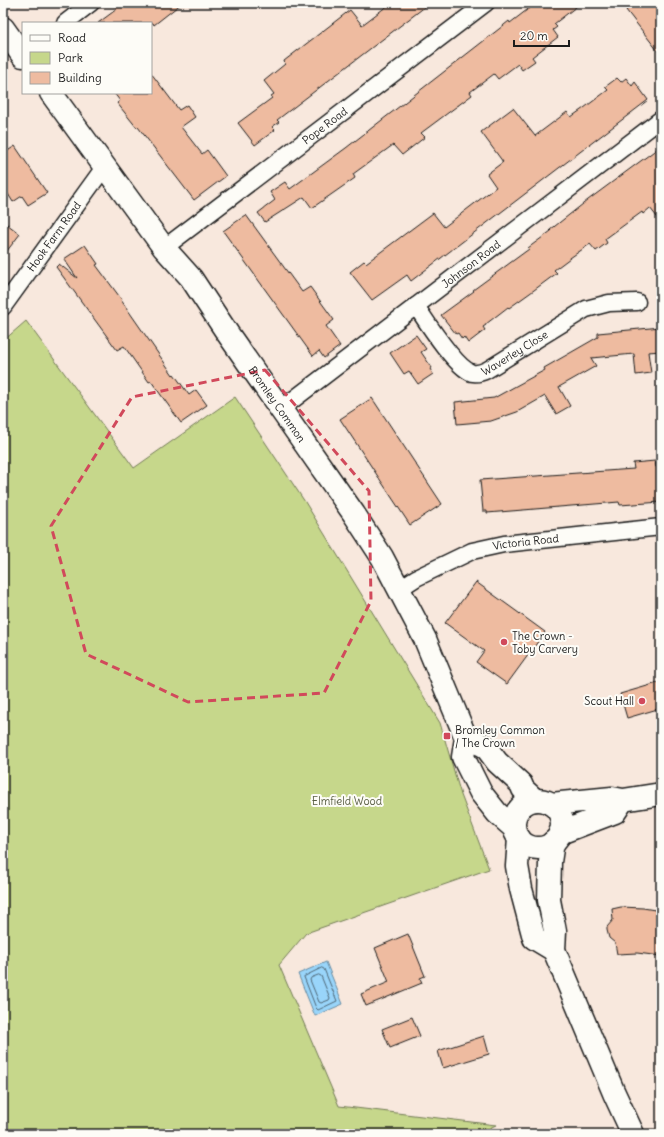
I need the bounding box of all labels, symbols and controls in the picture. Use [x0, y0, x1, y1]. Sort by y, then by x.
legend [22, 22, 152, 94]
scale bar [514, 22, 569, 48]
text: 20 m [520, 28, 548, 43]
text: Road [58, 30, 86, 45]
text: Park [58, 50, 83, 65]
text: Building [58, 70, 102, 85]
street label: Pope Road [299, 104, 351, 147]
street label: Hook Farm Road [24, 198, 84, 274]
street label: Johnson Road [439, 237, 504, 291]
street label: Waverley Close [479, 327, 551, 379]
street label: Bromley Common [246, 363, 309, 445]
street label: Victoria Road [491, 531, 560, 553]
place label: The Crown - Toby Carvery [512, 629, 578, 656]
marker: The Crown - Toby Carvery [499, 637, 509, 647]
place label: Scout Hall [584, 694, 634, 708]
marker: Scout Hall [637, 696, 647, 706]
place label: Bromley Common / The Crown [455, 723, 545, 750]
marker: Bromley Common / The Crown [442, 731, 452, 741]
park label: Elmfield Wood [312, 794, 383, 808]

